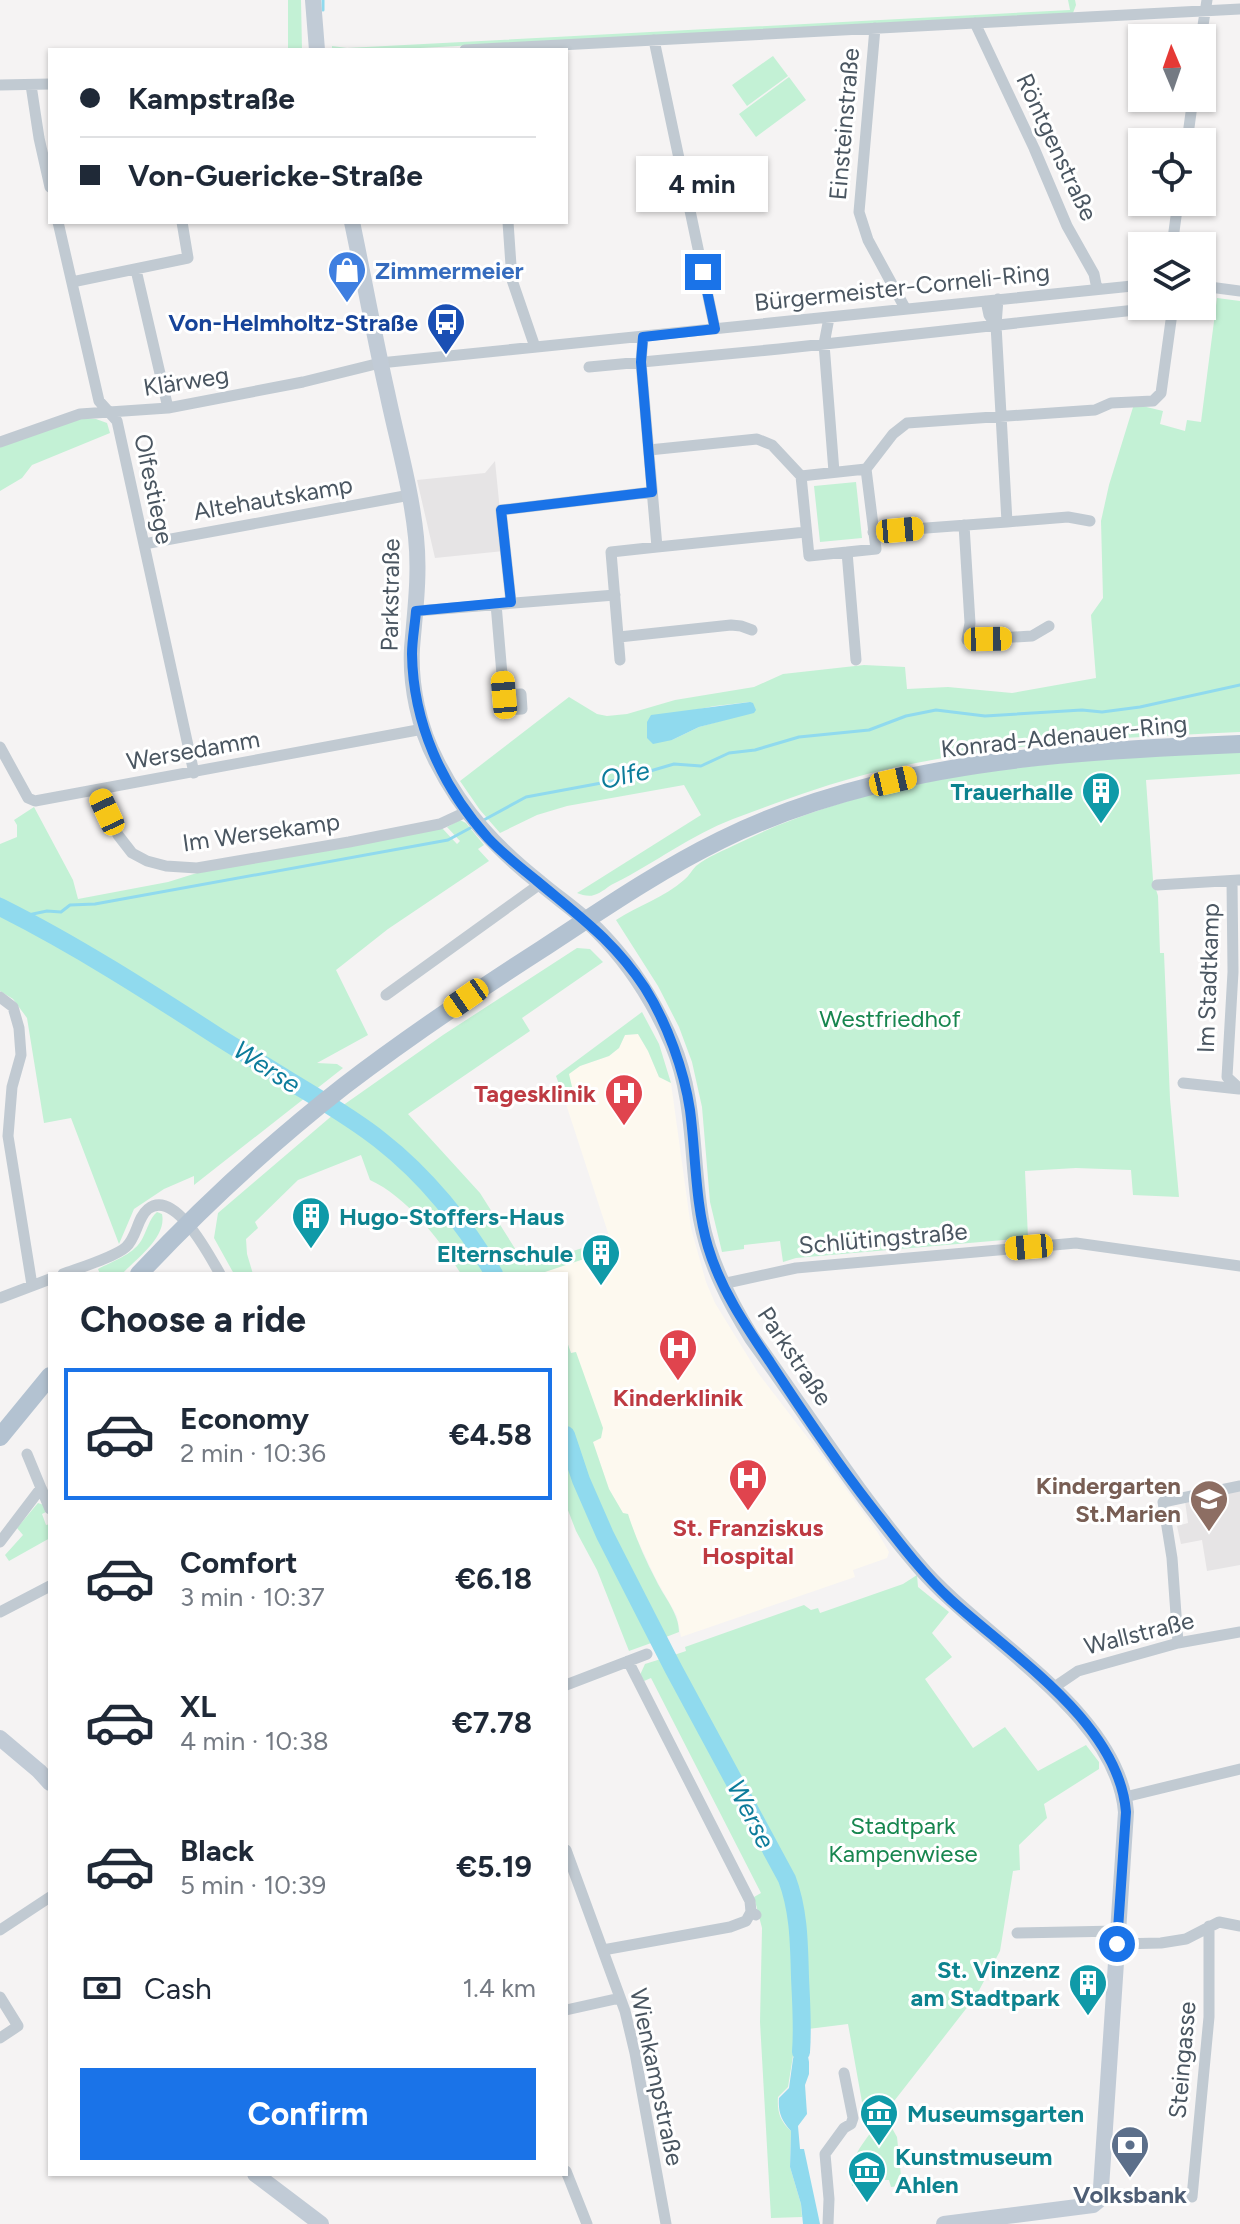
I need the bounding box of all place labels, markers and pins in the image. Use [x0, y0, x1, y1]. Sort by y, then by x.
shop icon: Zimmermeier [326, 249, 368, 304]
place label: Zimmermeier [375, 256, 524, 285]
bus stop icon: Von-Helmholtz-Straße [425, 301, 467, 356]
place label: Von-Helmholtz-Straße [168, 308, 418, 337]
building icon: Trauerhalle [1080, 770, 1122, 825]
place label: Trauerhalle [950, 777, 1073, 806]
hospital icon: Tagesklinik [603, 1072, 645, 1127]
place label: Tagesklinik [474, 1079, 596, 1108]
building icon: Hugo-Stoffers-Haus [290, 1195, 332, 1250]
place label: Hugo-Stoffers-Haus [339, 1202, 564, 1231]
building icon: Elternschule [580, 1232, 622, 1287]
place label: Elternschule [437, 1239, 573, 1268]
hospital icon: Kinderklinik [657, 1327, 699, 1382]
place label: Kinderklinik [613, 1383, 743, 1412]
hospital icon: St. Franziskus Hospital [727, 1457, 769, 1512]
place label: Kindergarten St.Marien [1036, 1471, 1181, 1528]
school or university icon: Kindergarten St.Marien [1188, 1478, 1230, 1533]
place label: St. Franziskus Hospital [672, 1513, 824, 1570]
place label: St. Vinzenz am Stadtpark [911, 1955, 1060, 2012]
building icon: St. Vinzenz am Stadtpark [1067, 1962, 1109, 2017]
museum icon: Museumsgarten [858, 2092, 900, 2147]
place label: Museumsgarten [907, 2099, 1084, 2128]
bank icon: Volksbank [1109, 2124, 1151, 2179]
place label: Kunstmuseum Ahlen [895, 2142, 1053, 2199]
museum icon: Kunstmuseum Ahlen [846, 2149, 888, 2204]
place label: Volksbank [1073, 2180, 1187, 2209]

